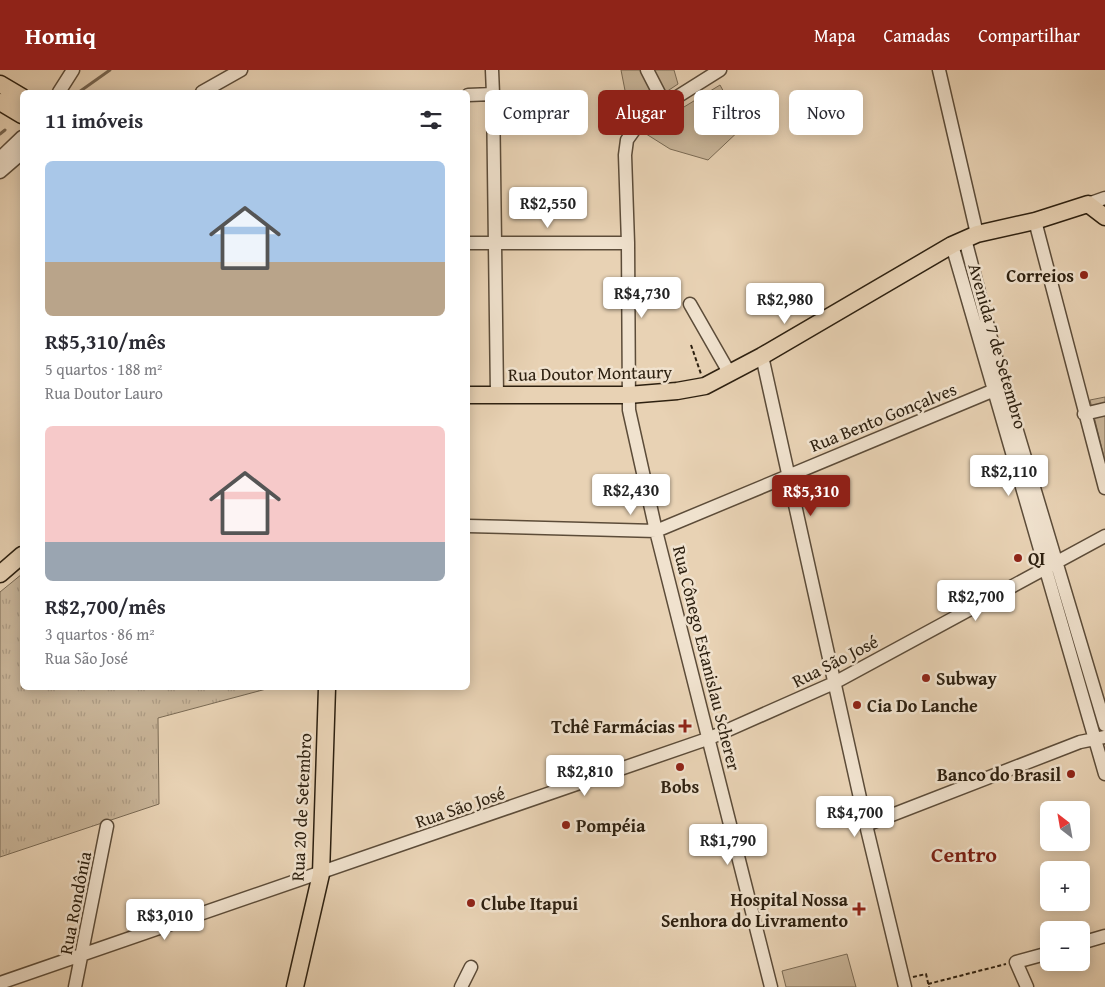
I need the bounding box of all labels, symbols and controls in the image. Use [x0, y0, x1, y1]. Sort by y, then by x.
text: Homiq [25, 18, 96, 53]
text: Mapa [814, 22, 855, 49]
text: Camadas [883, 22, 950, 49]
text: Compartilhar [978, 22, 1080, 49]
chip: Comprar [485, 90, 588, 135]
chip: Alugar [598, 90, 684, 135]
chip: Filtros [694, 90, 779, 135]
chip: Novo [789, 90, 863, 135]
text: 11 imóveis [45, 105, 143, 136]
icon: filters [417, 106, 445, 134]
pin: R$2,550 [502, 186, 594, 229]
text: R$2,550 [520, 191, 576, 215]
icon: home [200, 193, 290, 283]
street label: Avenida 7 de Setembro [961, 260, 1035, 432]
place label: Correios [1006, 262, 1074, 289]
marker: Correios [1078, 269, 1090, 281]
pin: R$4,730 [596, 276, 688, 319]
text: R$4,730 [614, 281, 670, 305]
pin: R$2,980 [739, 282, 831, 325]
text: R$2,980 [757, 287, 813, 311]
text: R$5,310/mês [45, 326, 166, 357]
text: 5 quartos · 188 m² [45, 357, 162, 381]
street label: Rua Doutor Montaury [508, 358, 672, 388]
street label: Rua Bento Gonçalves [805, 375, 961, 459]
text: Rua Doutor Lauro [45, 381, 163, 405]
pin: R$2,110 [963, 454, 1055, 497]
icon: home [200, 458, 290, 548]
text: R$2,110 [981, 459, 1037, 483]
pin: R$2,430 [585, 474, 677, 516]
pin: R$5,310 [765, 474, 857, 517]
text: R$2,430 [603, 478, 659, 502]
text: R$5,310 [783, 479, 839, 503]
street label: Rua Cônego Estanislau Scherer [666, 543, 748, 774]
place label: QI [1028, 545, 1045, 572]
marker: QI [1012, 552, 1024, 564]
pin: R$2,700 [930, 580, 1022, 622]
text: R$2,700 [948, 584, 1004, 608]
text: R$2,700/mês [45, 591, 166, 622]
text: 3 quartos · 86 m² [45, 622, 155, 646]
street label: Rua São José [787, 628, 883, 694]
text: Rua São José [45, 646, 128, 670]
place label: Subway [936, 665, 998, 692]
marker: Subway [920, 672, 932, 684]
place label: Cia Do Lanche [867, 692, 978, 719]
marker: Cia Do Lanche [851, 699, 863, 711]
place label: Tchê Farmácias [551, 713, 675, 740]
marker: Tchê Farmácias [679, 720, 691, 732]
street label: Rua 20 de Setembro [284, 732, 318, 882]
pin: R$2,810 [539, 754, 631, 797]
text: R$2,810 [557, 759, 613, 783]
marker: Bobs [674, 761, 686, 773]
place label: Banco do Brasil [937, 761, 1061, 788]
marker: Banco do Brasil [1065, 768, 1077, 780]
place label: Bobs [661, 773, 699, 800]
street label: Rua São José [411, 779, 509, 835]
pin: R$4,700 [809, 796, 901, 838]
text: R$4,700 [827, 800, 883, 824]
north arrow [1040, 801, 1090, 851]
map controls [1040, 801, 1090, 971]
place label: Pompéia [576, 812, 646, 839]
marker: Pompéia [560, 819, 572, 831]
pin: R$1,790 [682, 824, 774, 866]
text: R$1,790 [700, 828, 756, 852]
district label: Centro [931, 838, 997, 870]
street label: Rua Rondônia [52, 849, 98, 957]
button: + [1040, 861, 1090, 911]
place label: Hospital Nossa Senhora do Livramento [661, 886, 849, 934]
place label: Clube Itapui [481, 890, 578, 917]
marker: Clube Itapui [465, 897, 477, 909]
pin: R$3,010 [119, 898, 211, 941]
marker: Hospital Nossa Senhora do Livramento [852, 902, 866, 916]
text: R$3,010 [137, 903, 193, 927]
button: − [1040, 921, 1090, 971]

